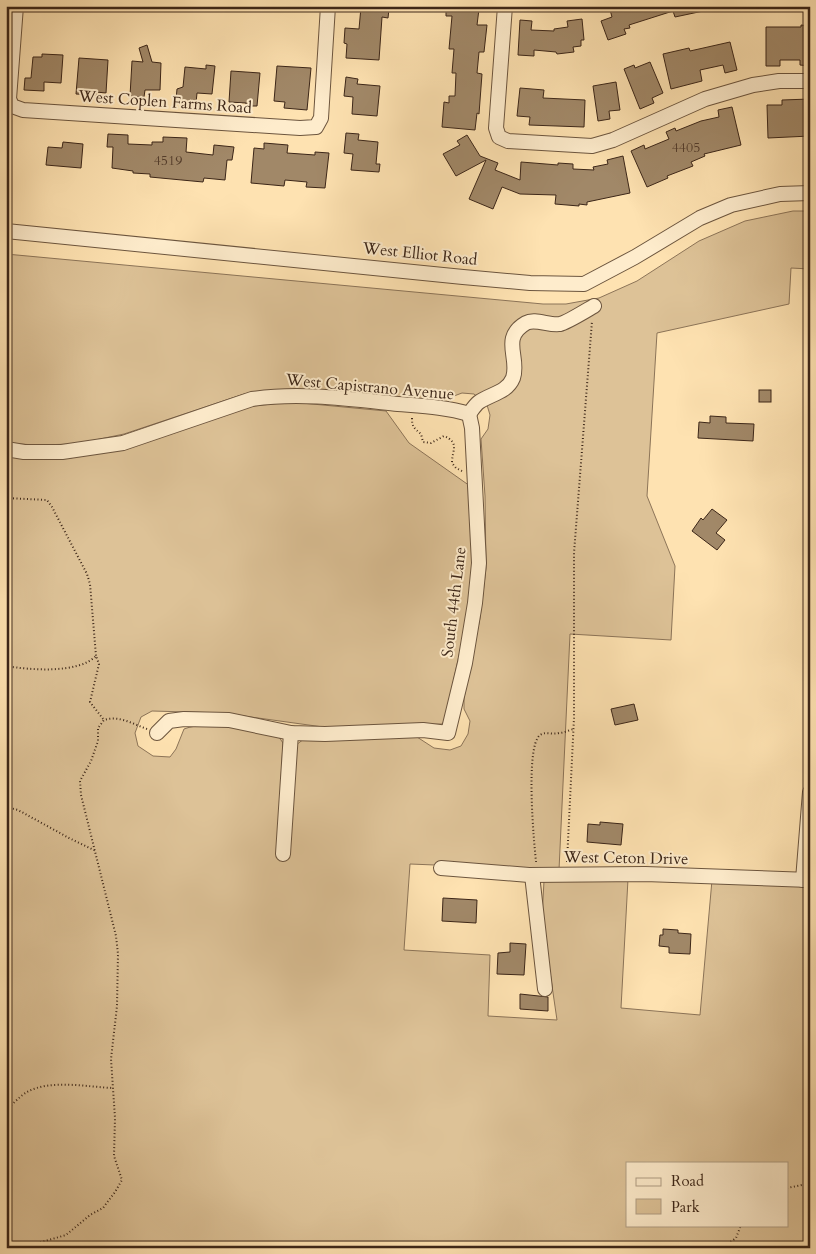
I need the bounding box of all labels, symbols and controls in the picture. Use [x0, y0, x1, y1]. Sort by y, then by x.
street label: West Coplen Farms Road [76, 85, 253, 119]
house number: 4405 [672, 138, 700, 157]
house number: 4519 [154, 151, 182, 170]
street label: West Elliot Road [361, 237, 479, 271]
street label: West Capistrano Avenue [284, 369, 455, 405]
street label: South 44th Lane [436, 546, 472, 658]
street label: West Ceton Drive [562, 846, 689, 870]
legend [626, 1162, 788, 1226]
text: Road [671, 1171, 704, 1191]
text: Park [671, 1197, 700, 1217]

